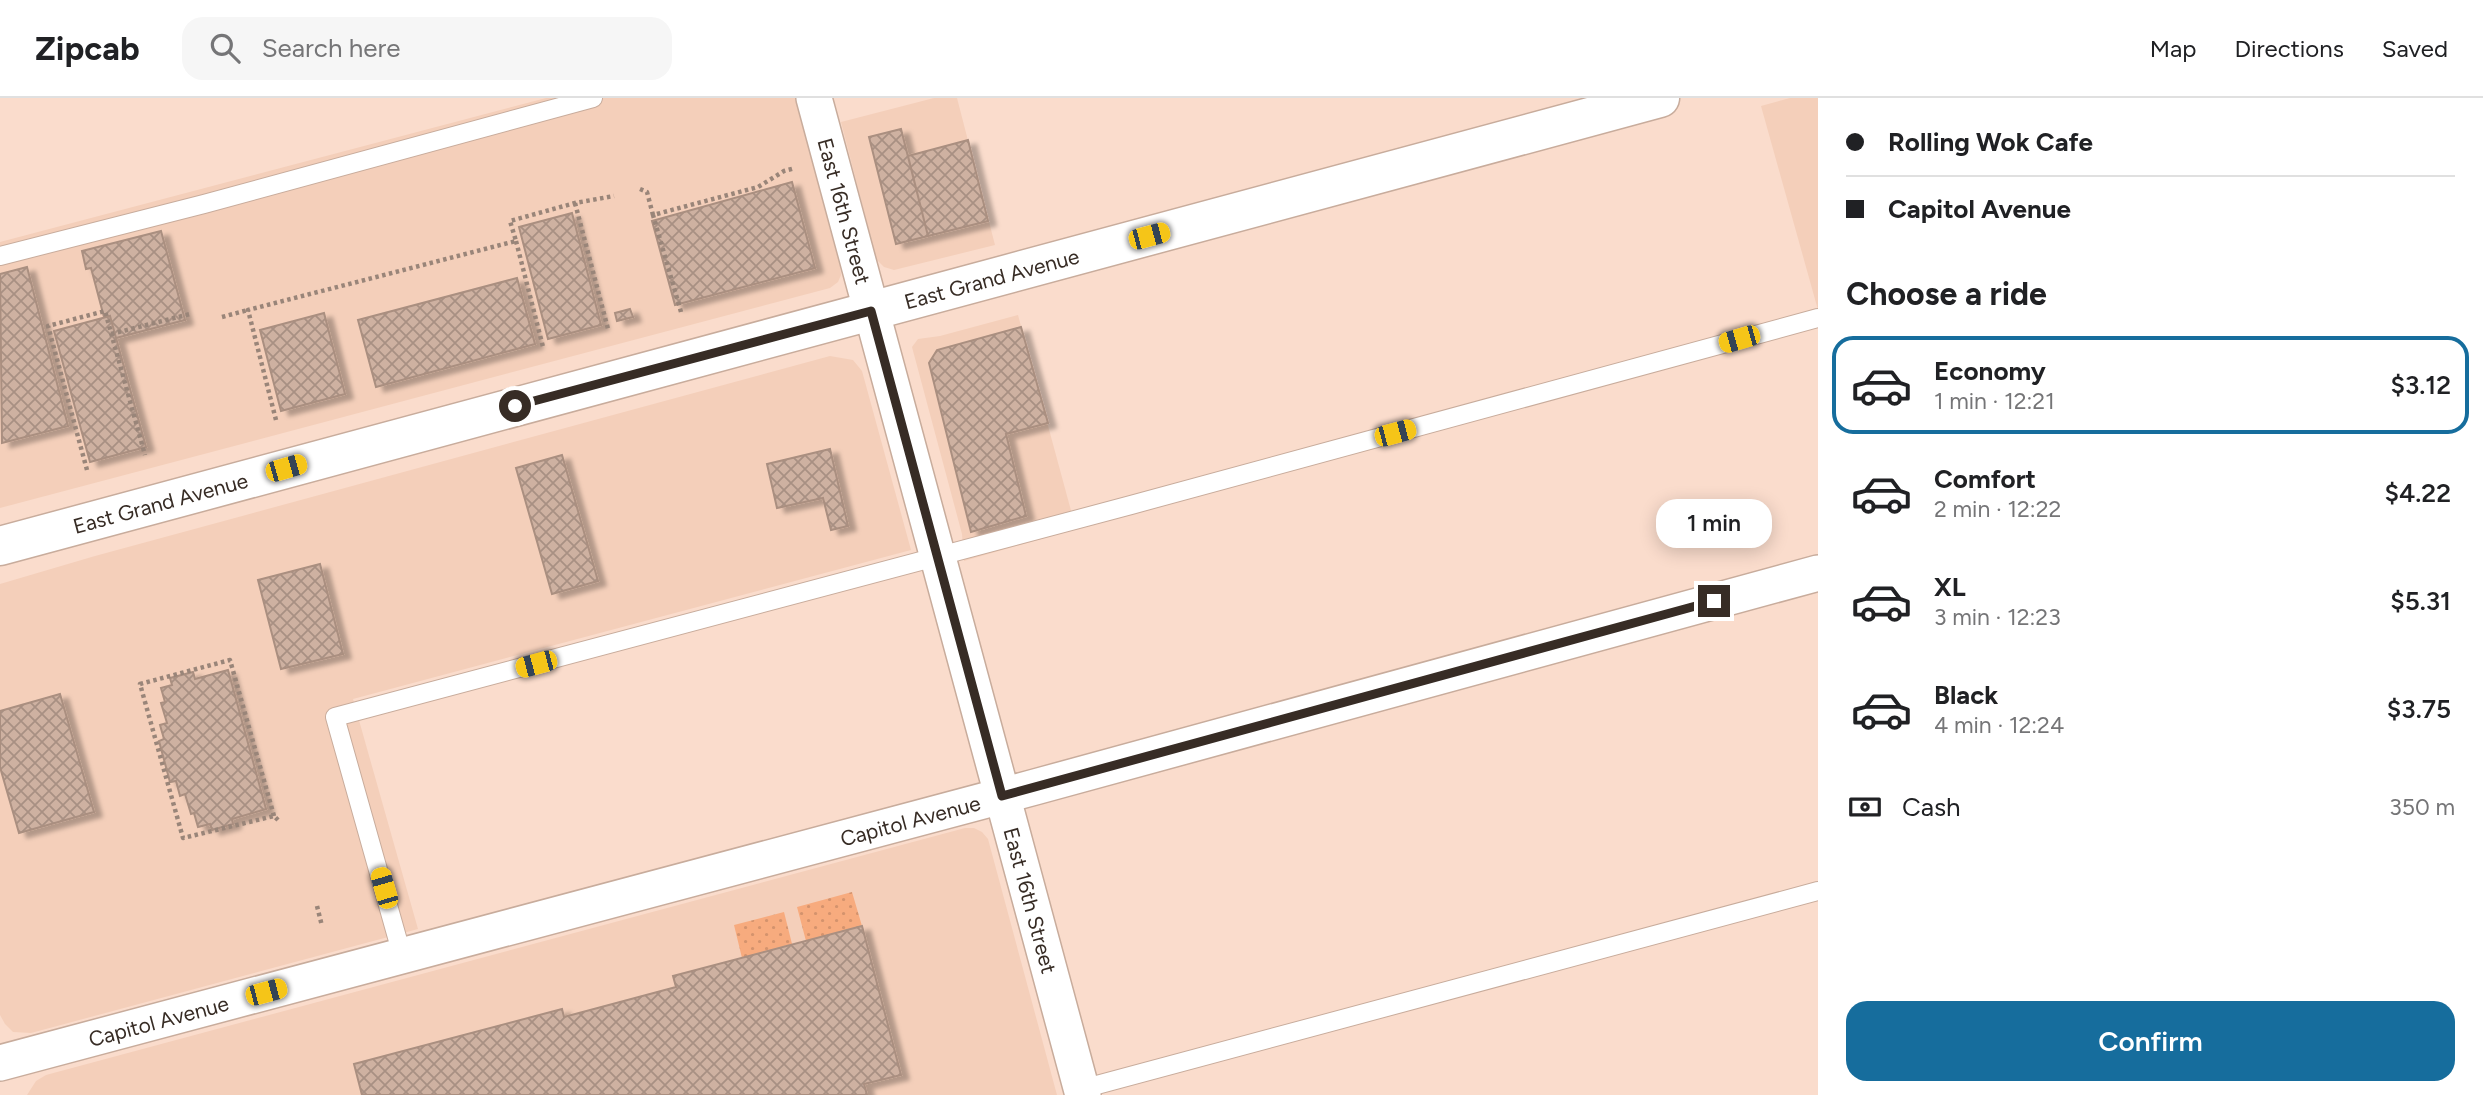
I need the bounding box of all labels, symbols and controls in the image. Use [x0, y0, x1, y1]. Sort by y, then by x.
search box [182, 17, 672, 80]
text: Zipcab [35, 29, 140, 68]
icon: search [206, 29, 244, 67]
text: Search here [262, 32, 401, 64]
text: Map [2150, 34, 2196, 63]
text: Directions [2234, 34, 2344, 63]
text: Saved [2382, 34, 2448, 63]
text: Rolling Wok Cafe [1888, 126, 2093, 158]
street label: East 16th Street [813, 135, 876, 287]
text: Capitol Avenue [1888, 193, 2071, 225]
car [1126, 220, 1173, 252]
street label: East Grand Avenue [901, 243, 1082, 314]
text: Choose a ride [1846, 275, 2047, 313]
car [1716, 323, 1763, 355]
icon: car [1850, 354, 1913, 417]
text: Economy [1934, 355, 2046, 387]
text: $3.12 [2390, 369, 2451, 401]
text: 1 min · 12:21 [1934, 387, 2055, 415]
route start [499, 390, 531, 422]
car [1372, 417, 1419, 449]
car [263, 452, 310, 484]
icon: car [1850, 462, 1913, 525]
text: Comfort [1934, 463, 2036, 495]
street label: East Grand Avenue [70, 467, 250, 538]
text: $4.22 [2384, 477, 2451, 509]
text: 2 min · 12:22 [1934, 495, 2061, 523]
callout: 1 min [1656, 500, 1772, 548]
text: 1 min [1687, 509, 1741, 537]
icon: car [1850, 570, 1913, 633]
text: XL [1934, 571, 1966, 603]
route end [1698, 585, 1730, 617]
text: $5.31 [2390, 585, 2451, 617]
text: 3 min · 12:23 [1934, 603, 2061, 631]
car [513, 648, 560, 680]
icon: car [1850, 678, 1913, 741]
text: Black [1934, 679, 1998, 711]
text: $3.75 [2387, 693, 2451, 725]
text: 4 min · 12:24 [1934, 711, 2064, 739]
icon: cash [1846, 788, 1884, 826]
street label: Capitol Avenue [837, 790, 983, 851]
text: Cash [1902, 791, 1961, 823]
text: 350 m [2389, 793, 2455, 821]
street label: East 16th Street [999, 824, 1062, 976]
car [369, 865, 400, 911]
car [243, 976, 290, 1008]
street label: Capitol Avenue [86, 990, 231, 1051]
button: Confirm [1846, 1001, 2455, 1081]

